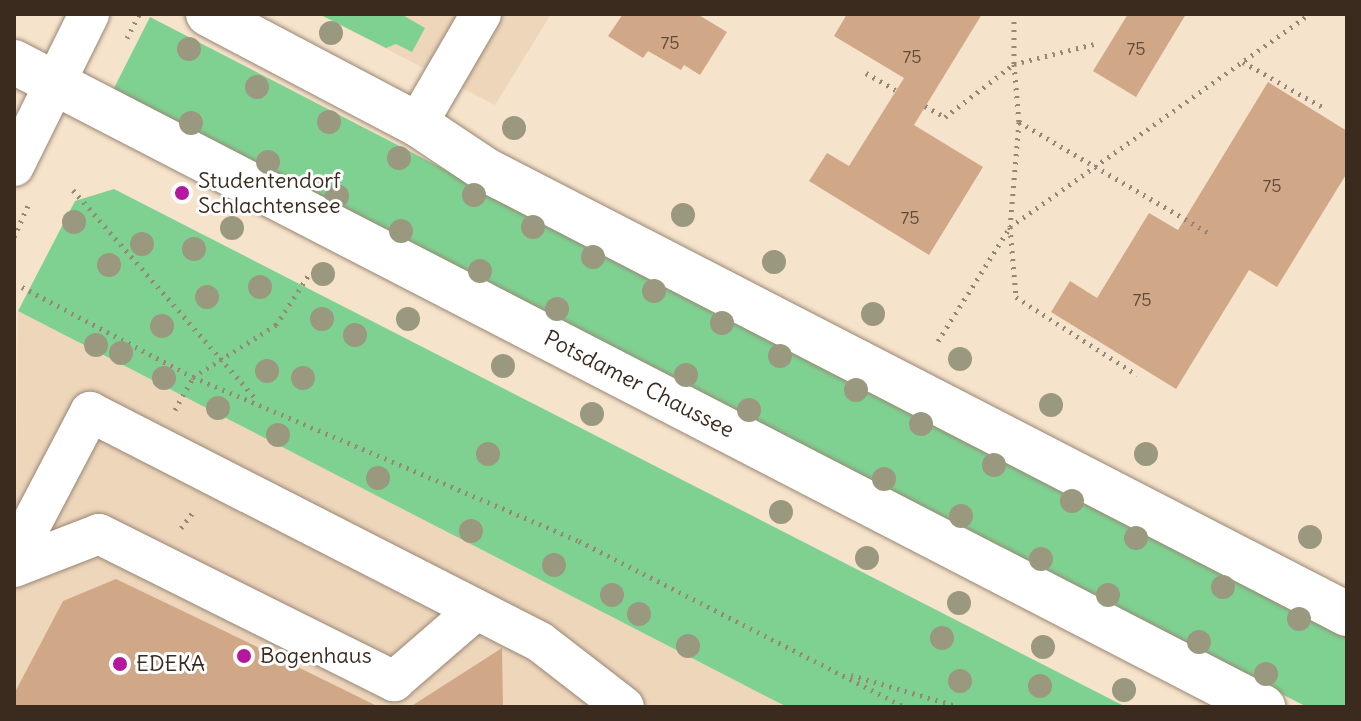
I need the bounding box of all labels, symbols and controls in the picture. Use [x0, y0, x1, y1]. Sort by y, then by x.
house number: 75 [660, 32, 680, 54]
house number: 75 [1126, 38, 1146, 60]
house number: 75 [902, 46, 922, 68]
place label: Studentendorf Schlachtensee [198, 167, 341, 218]
house number: 75 [1262, 175, 1282, 197]
marker: Studentendorf Schlachtensee [173, 184, 191, 202]
house number: 75 [900, 207, 920, 229]
house number: 75 [1132, 289, 1152, 311]
street label: Potsdamer Chaussee [540, 325, 738, 443]
place label: Bogenhaus [260, 643, 372, 669]
marker: Bogenhaus [235, 647, 253, 665]
place label: EDEKA [136, 651, 205, 677]
marker: EDEKA [111, 655, 129, 673]

